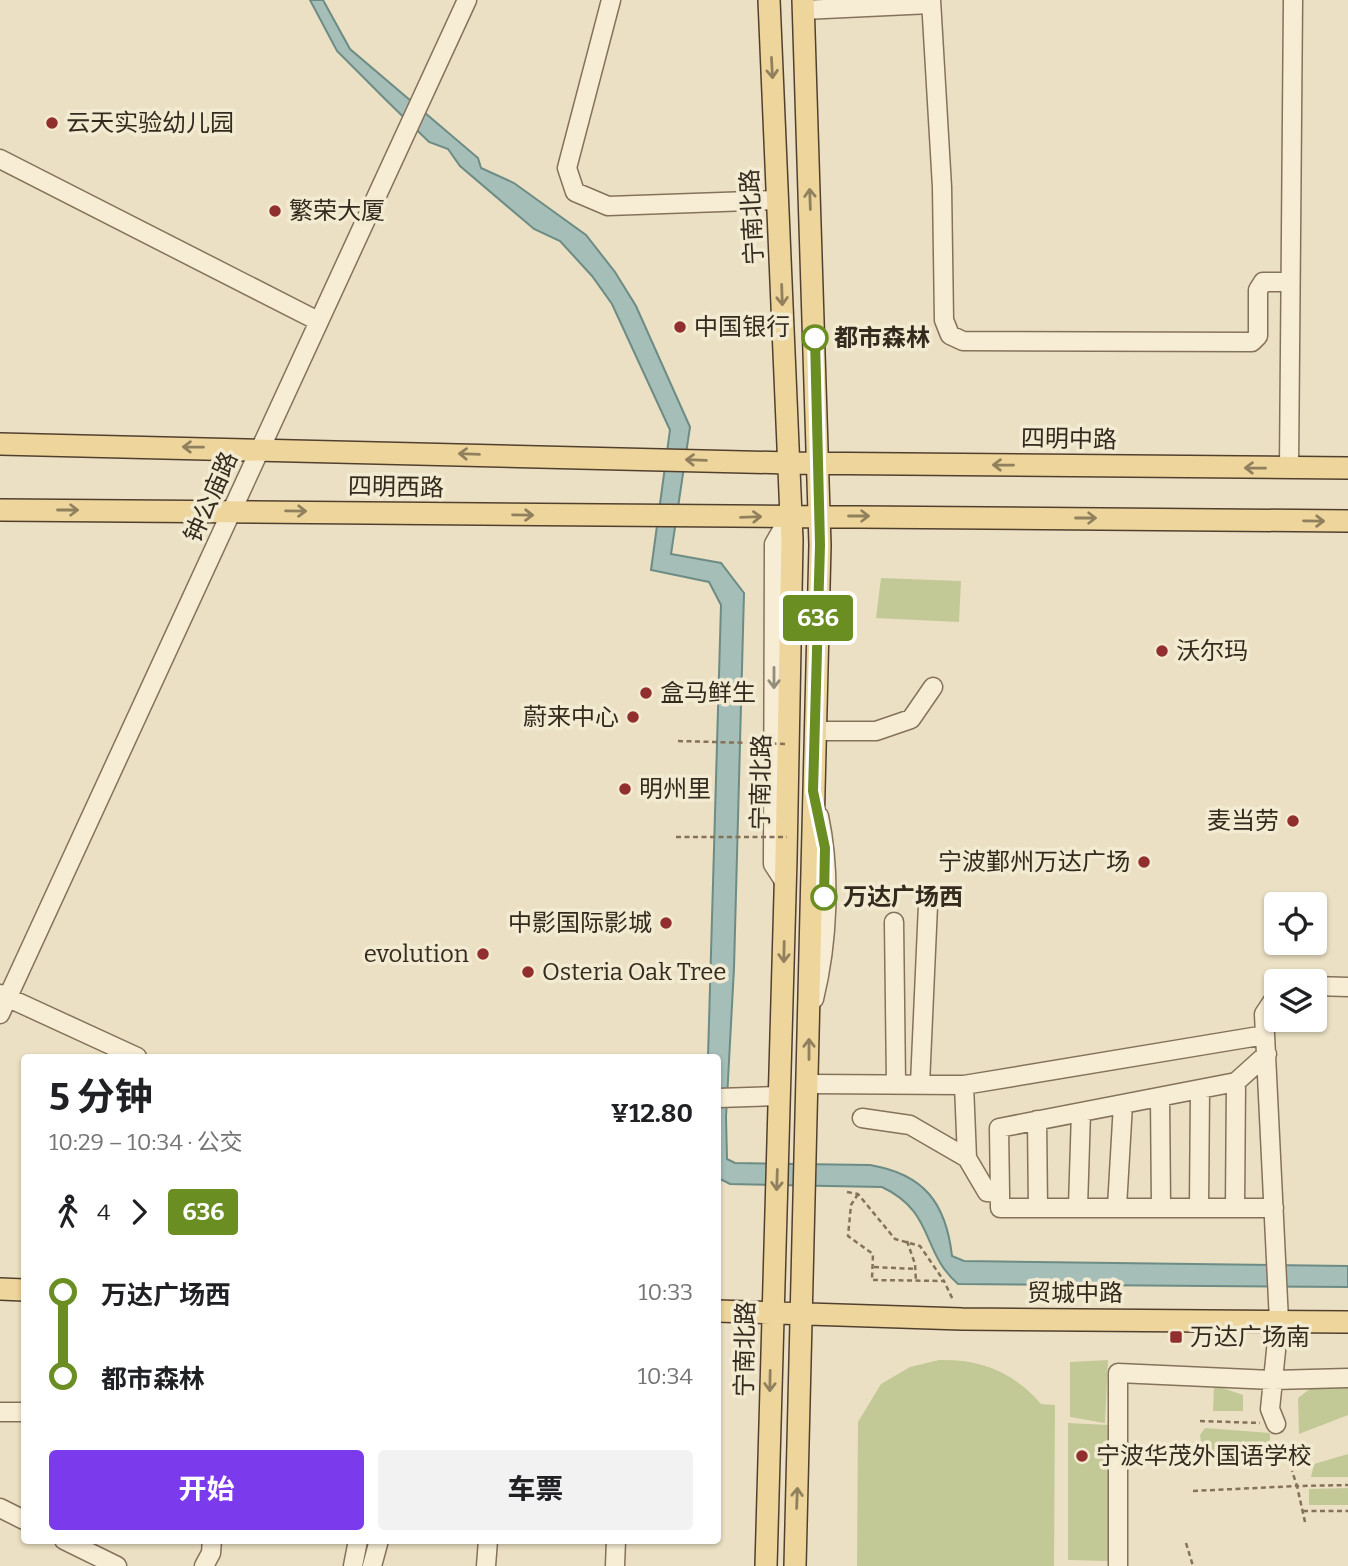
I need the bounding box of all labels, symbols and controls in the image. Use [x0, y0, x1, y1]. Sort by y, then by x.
one-way arrow [765, 56, 778, 79]
place label: 云天实验幼儿园 [66, 109, 234, 137]
marker: 云天实验幼儿园 [44, 115, 60, 131]
street label: 宁南北路 [736, 168, 768, 266]
one-way arrow [803, 188, 817, 211]
place label: 繁荣大厦 [289, 197, 385, 225]
marker: 繁荣大厦 [267, 203, 283, 219]
one-way arrow [775, 284, 788, 307]
place label: 中国银行 [694, 313, 790, 341]
marker: 中国银行 [672, 319, 688, 335]
place label: 都市森林 [834, 324, 930, 352]
marker: 都市森林 [802, 325, 828, 351]
street label: 四明中路 [1021, 424, 1117, 454]
one-way arrow [181, 440, 204, 454]
street label: 钟公庙路 [179, 447, 243, 547]
one-way arrow [458, 447, 481, 460]
one-way arrow [685, 454, 708, 467]
one-way arrow [992, 458, 1015, 472]
one-way arrow [1244, 461, 1267, 475]
street label: 四明西路 [348, 472, 444, 502]
one-way arrow [56, 503, 79, 517]
one-way arrow [284, 505, 307, 518]
one-way arrow [511, 508, 534, 522]
one-way arrow [847, 509, 870, 523]
one-way arrow [739, 510, 762, 524]
one-way arrow [1074, 511, 1097, 525]
one-way arrow [1302, 514, 1325, 528]
line badge: 636 [778, 595, 858, 641]
text: 636 [797, 604, 839, 632]
place label: 沃尔玛 [1176, 637, 1248, 665]
marker: 沃尔玛 [1154, 643, 1170, 659]
one-way arrow [767, 666, 781, 689]
place label: 盒马鲜生 [660, 679, 756, 707]
marker: 盒马鲜生 [638, 685, 654, 701]
place label: 蔚来中心 [523, 703, 619, 731]
marker: 蔚来中心 [625, 709, 641, 725]
street label: 宁南北路 [746, 734, 776, 830]
place label: 明州里 [639, 775, 711, 803]
marker: 明州里 [617, 781, 633, 797]
place label: 麦当劳 [1207, 807, 1279, 835]
marker: 麦当劳 [1285, 813, 1301, 829]
place label: 宁波鄞州万达广场 [938, 848, 1130, 876]
marker: 宁波鄞州万达广场 [1136, 854, 1152, 870]
place label: 万达广场西 [843, 883, 963, 911]
marker: 万达广场西 [811, 884, 837, 910]
map controls [1264, 892, 1327, 1032]
button: locate [1264, 892, 1327, 955]
place label: 中影国际影城 [508, 909, 652, 937]
marker: 中影国际影城 [658, 915, 674, 931]
place label: evolution [364, 940, 469, 968]
one-way arrow [777, 941, 791, 964]
marker: evolution [475, 946, 491, 962]
place label: Osteria Oak Tree [542, 958, 726, 986]
marker: Osteria Oak Tree [520, 964, 536, 980]
button: layers [1264, 969, 1327, 1032]
one-way arrow [802, 1038, 816, 1061]
text: 5 分钟 [49, 1074, 153, 1120]
text: ¥12.80 [611, 1098, 693, 1129]
text: 10:29 – 10:34 · 公交 [49, 1128, 243, 1156]
one-way arrow [770, 1168, 783, 1191]
icon: walk [49, 1193, 87, 1231]
icon: forward [120, 1193, 158, 1231]
text: 4 [97, 1198, 110, 1226]
text: 636 [182, 1198, 224, 1226]
text: 10:33 [638, 1278, 693, 1306]
street label: 贸城中路 [1027, 1279, 1123, 1307]
text: 万达广场西 [101, 1280, 231, 1311]
street label: 宁南北路 [730, 1301, 760, 1397]
place label: 万达广场南 [1190, 1323, 1310, 1351]
marker: 万达广场南 [1168, 1329, 1184, 1345]
text: 10:34 [638, 1362, 693, 1390]
text: 都市森林 [101, 1364, 205, 1395]
one-way arrow [763, 1369, 777, 1392]
place label: 宁波华茂外国语学校 [1096, 1442, 1312, 1470]
marker: 宁波华茂外国语学校 [1074, 1448, 1090, 1464]
button: 开始 [49, 1450, 364, 1530]
button: 车票 [378, 1450, 693, 1530]
one-way arrow [790, 1487, 803, 1510]

